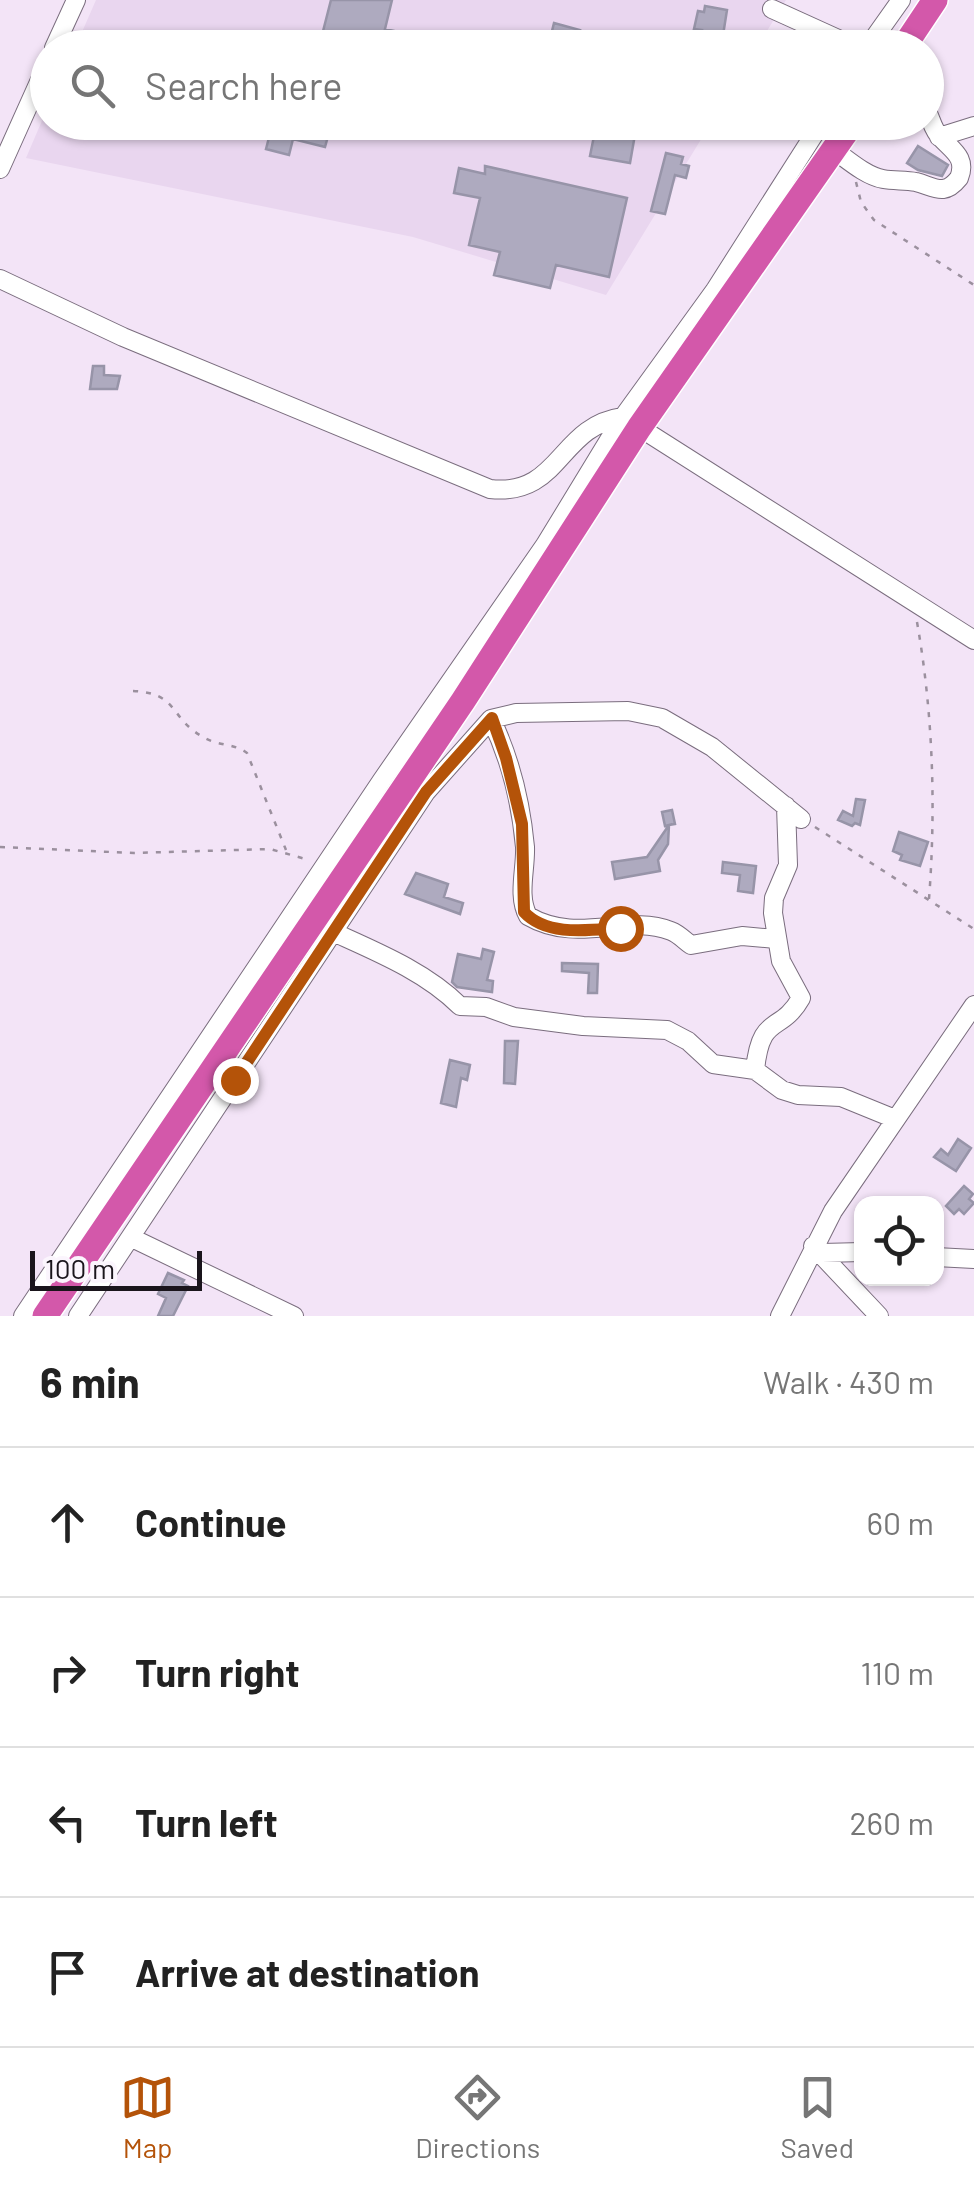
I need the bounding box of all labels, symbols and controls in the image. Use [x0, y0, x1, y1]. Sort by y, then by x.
search box [30, 30, 944, 140]
icon: search [65, 58, 120, 113]
text: Search here [145, 62, 343, 108]
route start [598, 906, 644, 952]
route end [213, 1058, 259, 1104]
map controls [854, 1196, 944, 1286]
button: locate [854, 1196, 944, 1286]
scale bar [30, 1246, 202, 1290]
text: 100 m [45, 1251, 115, 1285]
text: 6 min [40, 1356, 140, 1406]
text: Walk · 430 m [763, 1362, 934, 1400]
icon: ahead [40, 1495, 95, 1550]
text: Continue [135, 1499, 286, 1545]
text: 60 m [867, 1503, 934, 1541]
icon: right [40, 1645, 95, 1700]
text: Turn right [135, 1649, 300, 1695]
text: 110 m [861, 1653, 934, 1691]
icon: left [40, 1795, 95, 1850]
text: Turn left [135, 1799, 278, 1845]
text: 260 m [849, 1803, 934, 1841]
icon: arrive [40, 1945, 95, 2000]
text: Arrive at destination [135, 1949, 480, 1995]
tab: Map [120, 2070, 175, 2164]
tab: Directions [415, 2070, 540, 2164]
tab: Saved [780, 2070, 854, 2164]

